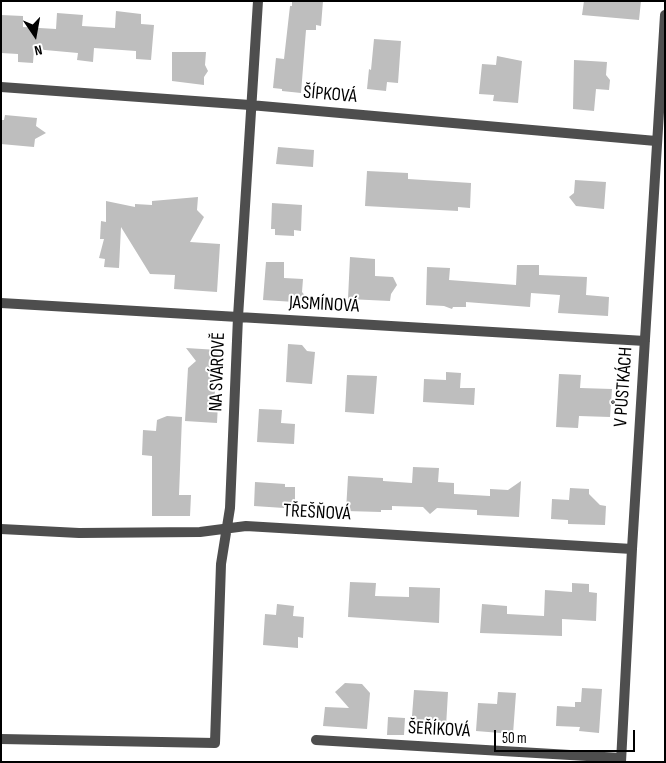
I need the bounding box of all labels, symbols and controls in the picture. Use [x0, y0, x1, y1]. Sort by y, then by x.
north arrow [10, 10, 60, 60]
text: N [33, 41, 44, 59]
street label: ŠÍPKOVÁ [302, 81, 358, 109]
street label: JASMÍNOVÁ [288, 292, 360, 318]
street label: NA SVÁROVĚ [205, 332, 231, 412]
street label: V PŮSTKÁCH [610, 346, 638, 428]
street label: TŘEŠŇOVÁ [283, 500, 351, 526]
street label: ŠEŘÍKOVÁ [407, 717, 471, 743]
scale bar [496, 720, 637, 752]
text: 50 m [502, 729, 527, 748]

